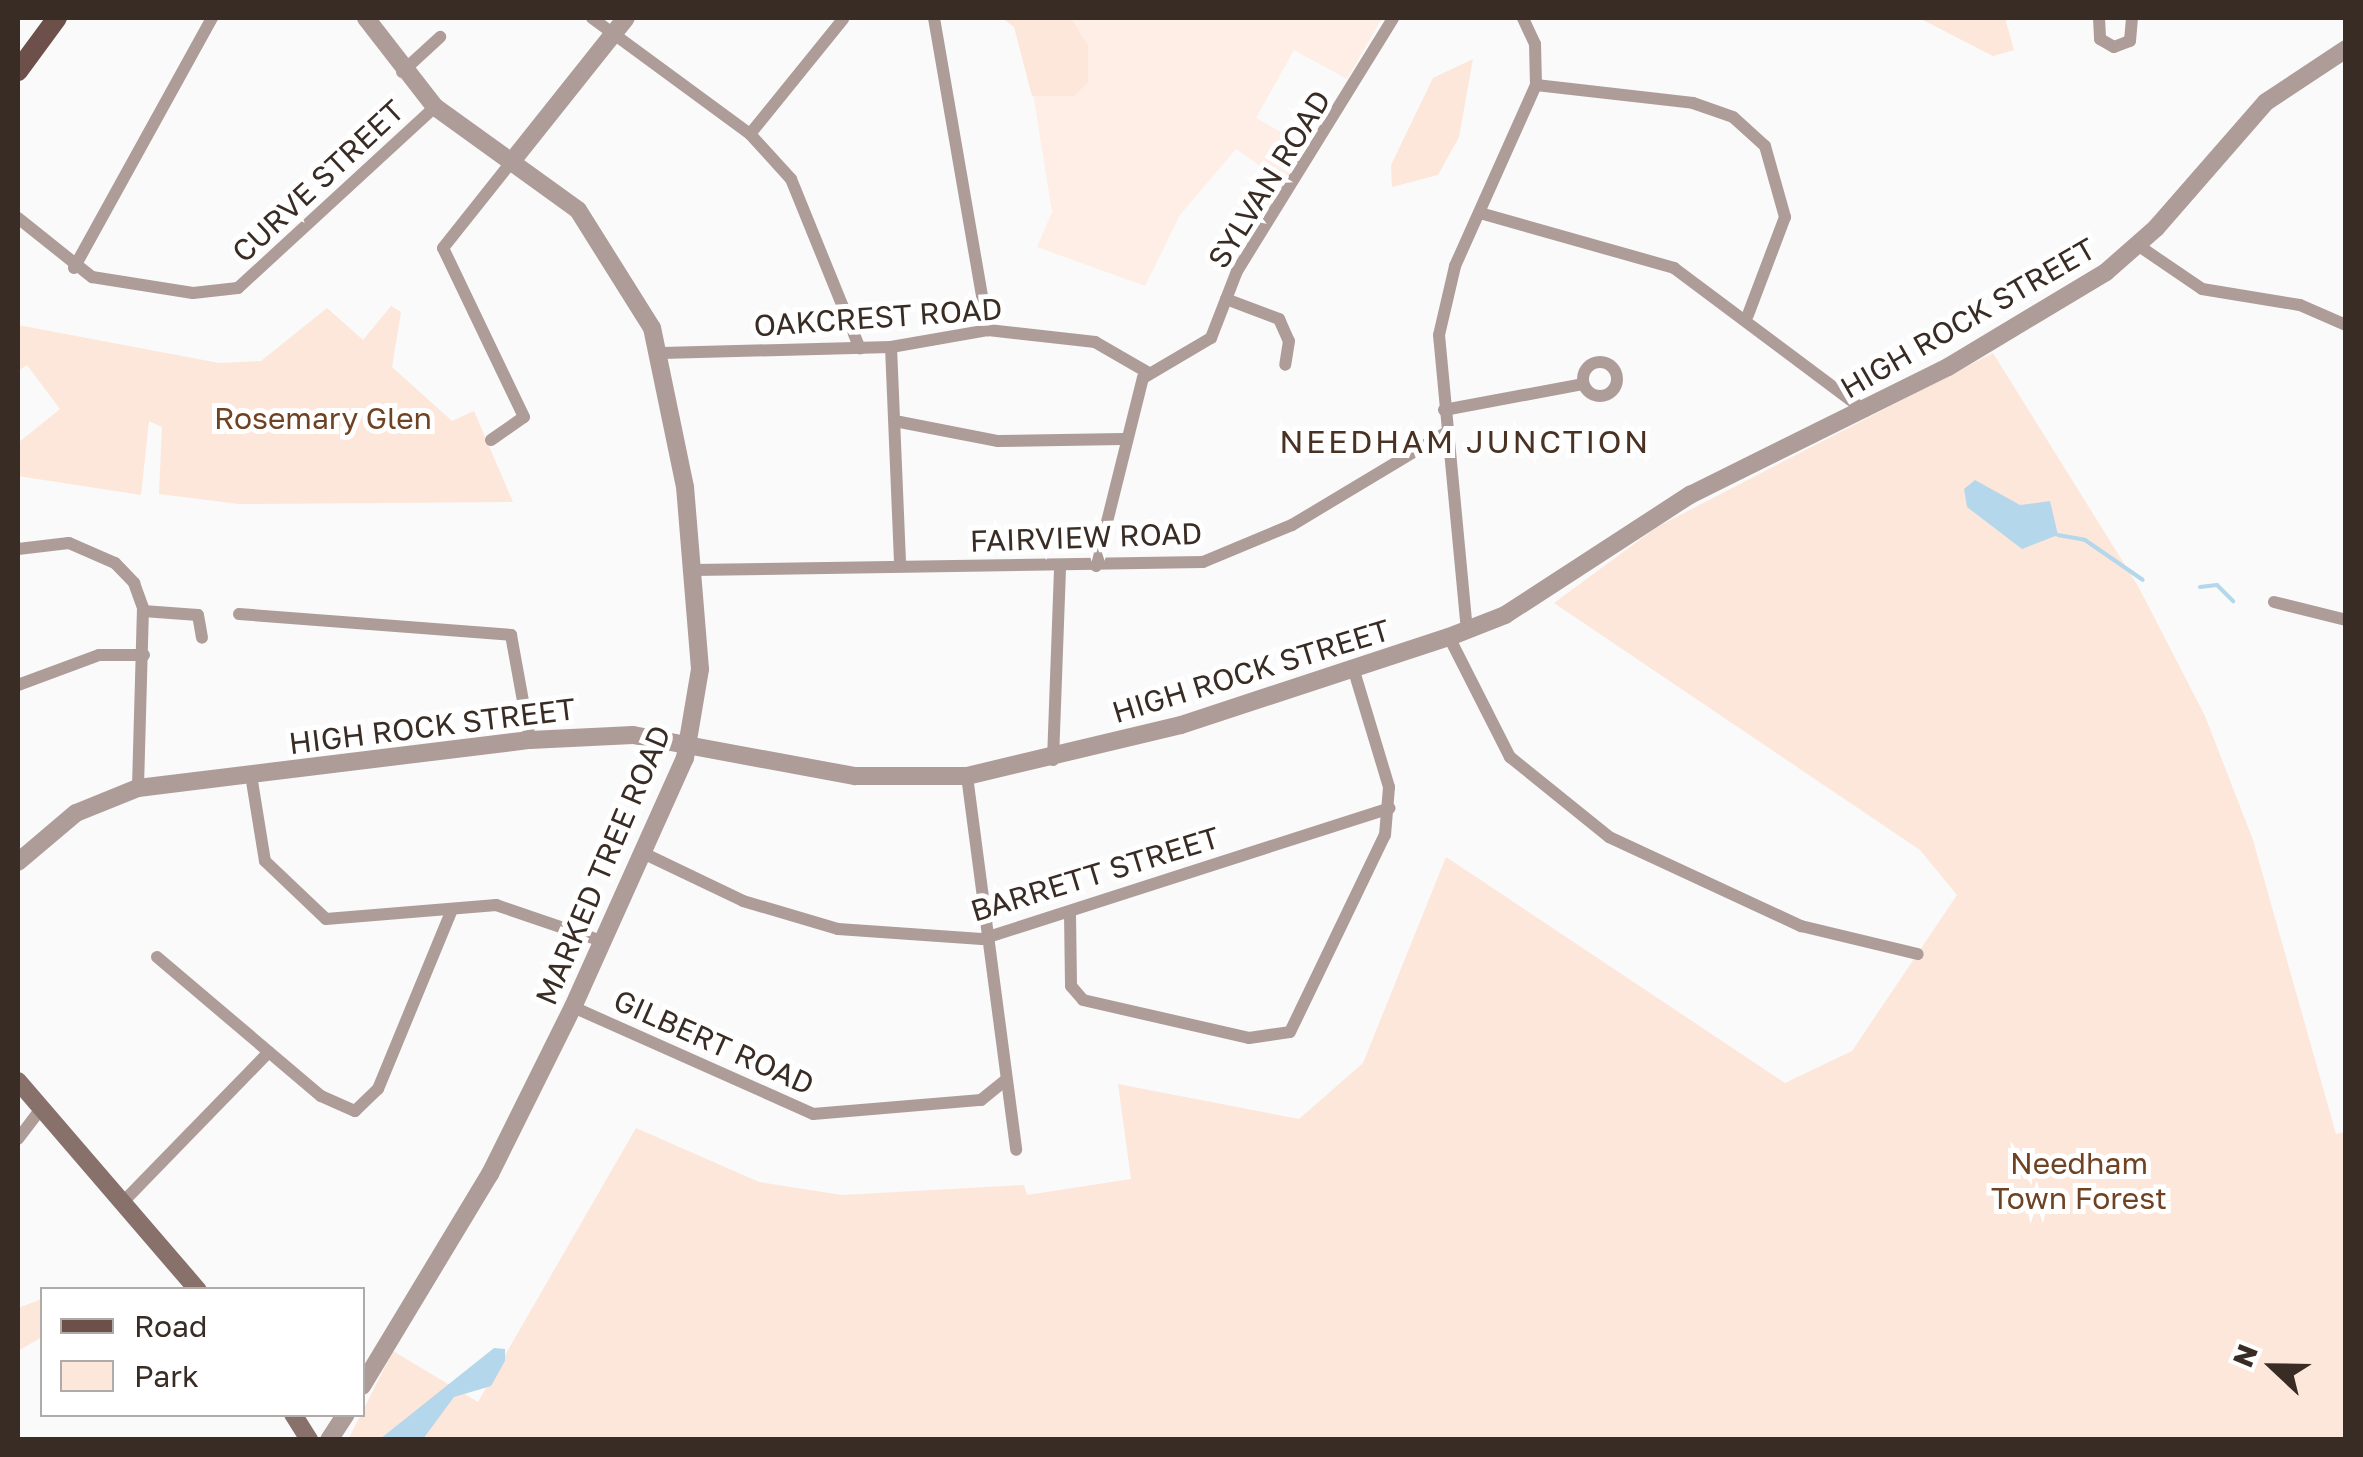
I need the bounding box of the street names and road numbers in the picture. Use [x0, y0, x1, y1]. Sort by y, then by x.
street label: SYLVAN ROAD [1200, 83, 1338, 275]
street label: CURVE STREET [225, 92, 411, 270]
street label: HIGH ROCK STREET [1834, 230, 2102, 406]
street label: OAKCREST ROAD [753, 290, 1003, 344]
street label: FAIRVIEW ROAD [969, 515, 1203, 559]
street label: HIGH ROCK STREET [1108, 612, 1394, 730]
street label: HIGH ROCK STREET [287, 691, 577, 761]
street label: MARKED TREE ROAD [528, 720, 678, 1010]
street label: BARRETT STREET [966, 819, 1224, 929]
street label: GILBERT ROAD [608, 982, 820, 1102]

